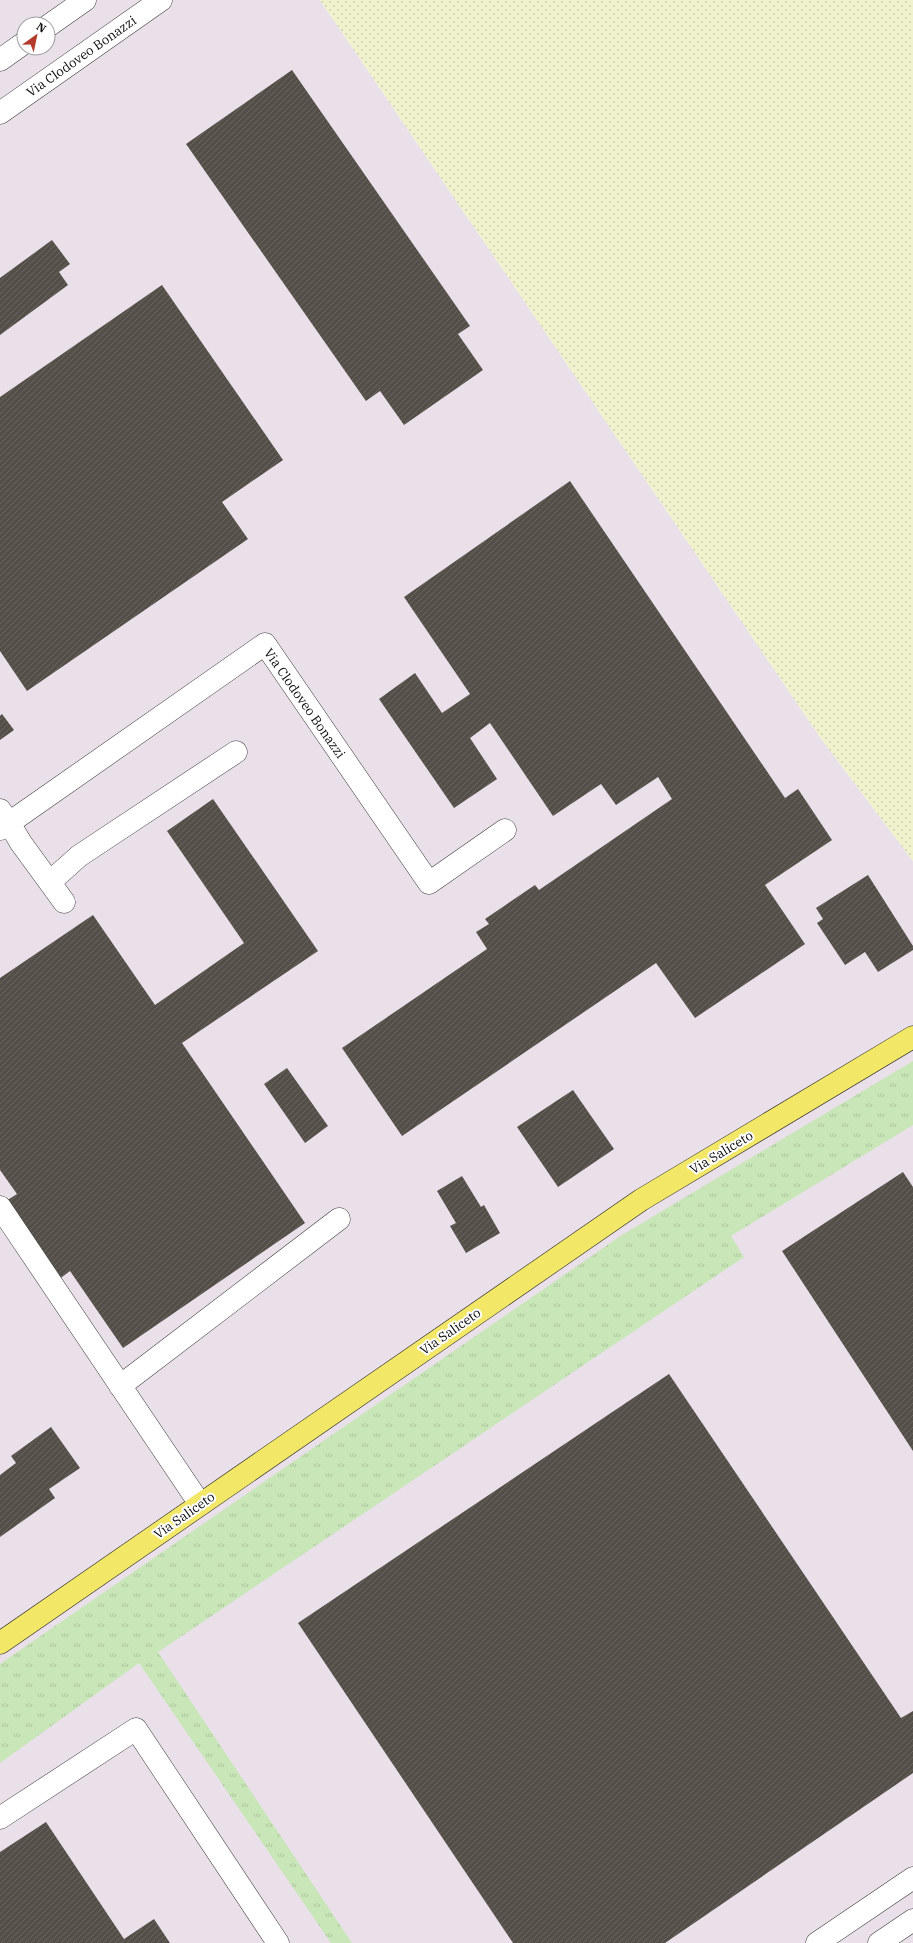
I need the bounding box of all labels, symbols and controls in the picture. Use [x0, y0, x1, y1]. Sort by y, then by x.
street label: Via Clodoveo Bonazzi [23, 12, 140, 101]
north arrow [16, 16, 56, 56]
text: N [34, 19, 49, 36]
street label: Via Clodoveo Bonazzi [260, 645, 349, 762]
street label: Via Saliceto [687, 1127, 756, 1178]
street label: Via Saliceto [416, 1304, 484, 1359]
street label: Via Saliceto [150, 1488, 218, 1543]

